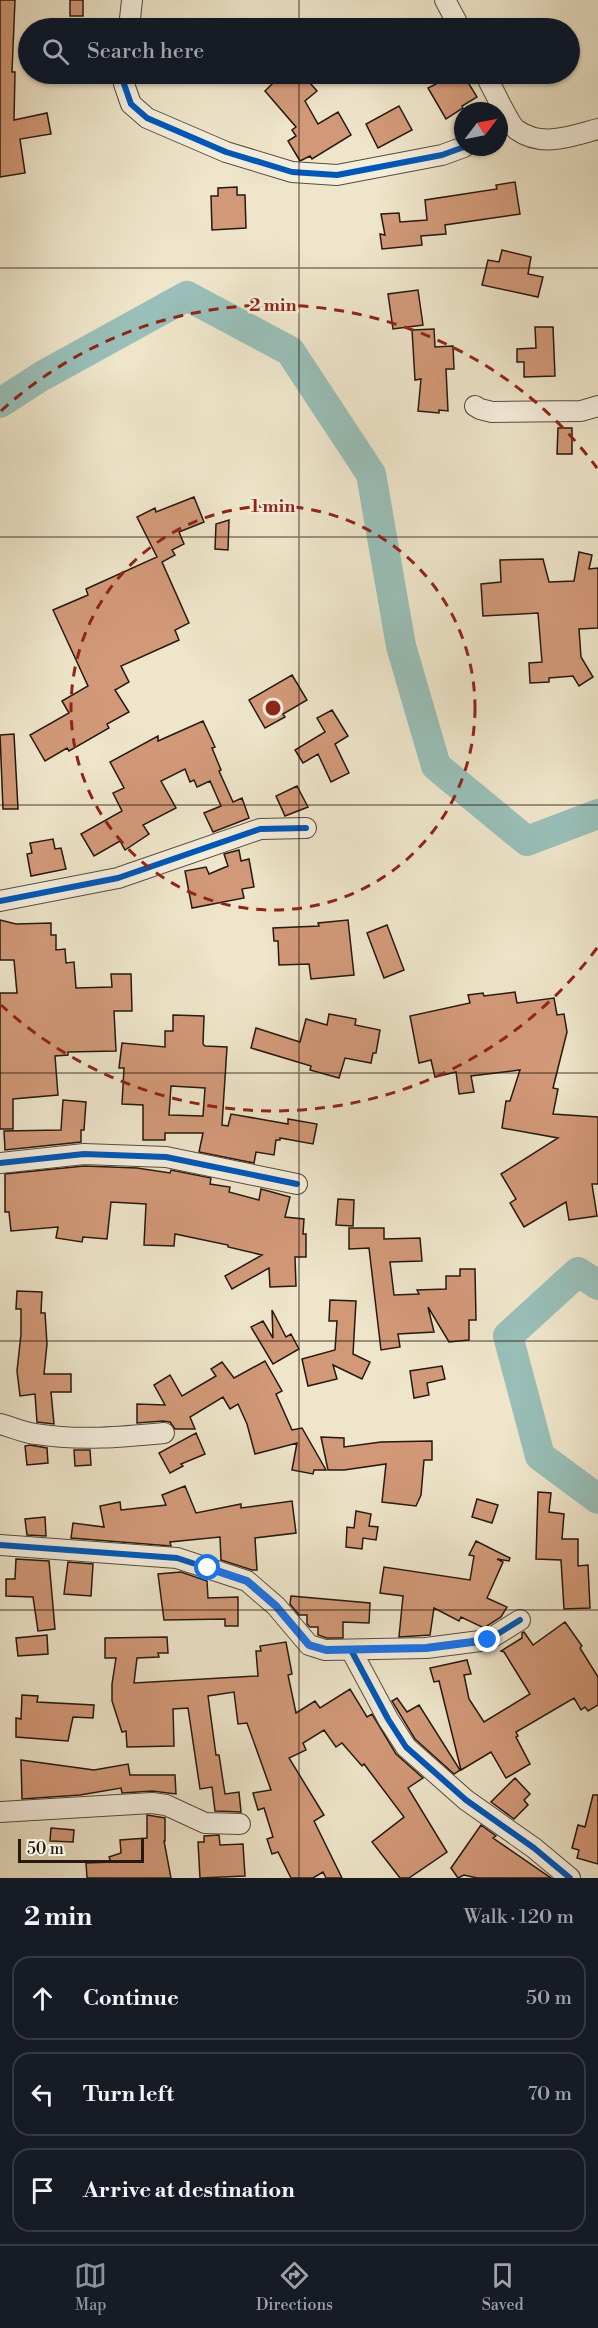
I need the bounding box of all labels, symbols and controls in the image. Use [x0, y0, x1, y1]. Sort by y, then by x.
search box [18, 18, 580, 84]
icon: search [39, 35, 72, 68]
text: Search here [87, 38, 204, 65]
north arrow [454, 102, 508, 156]
text: 2 min [249, 294, 297, 317]
text: 1 min [251, 495, 295, 518]
centre of rings [263, 698, 283, 718]
route start [194, 1554, 220, 1580]
route end [474, 1626, 500, 1652]
scale bar [18, 1836, 144, 1864]
text: 50 m [27, 1839, 64, 1859]
text: 2 min [24, 1901, 92, 1933]
text: Walk · 120 m [464, 1905, 574, 1930]
icon: ahead [26, 1982, 59, 2015]
text: Continue [83, 1985, 179, 2012]
text: 50 m [526, 1986, 572, 2011]
icon: left [26, 2078, 59, 2111]
text: Turn left [83, 2081, 174, 2108]
text: 70 m [528, 2082, 572, 2107]
icon: arrive [26, 2174, 59, 2207]
text: Arrive at destination [83, 2177, 295, 2204]
tab: Map [74, 2259, 107, 2315]
tab: Directions [256, 2259, 333, 2315]
tab: Saved [482, 2259, 524, 2315]

